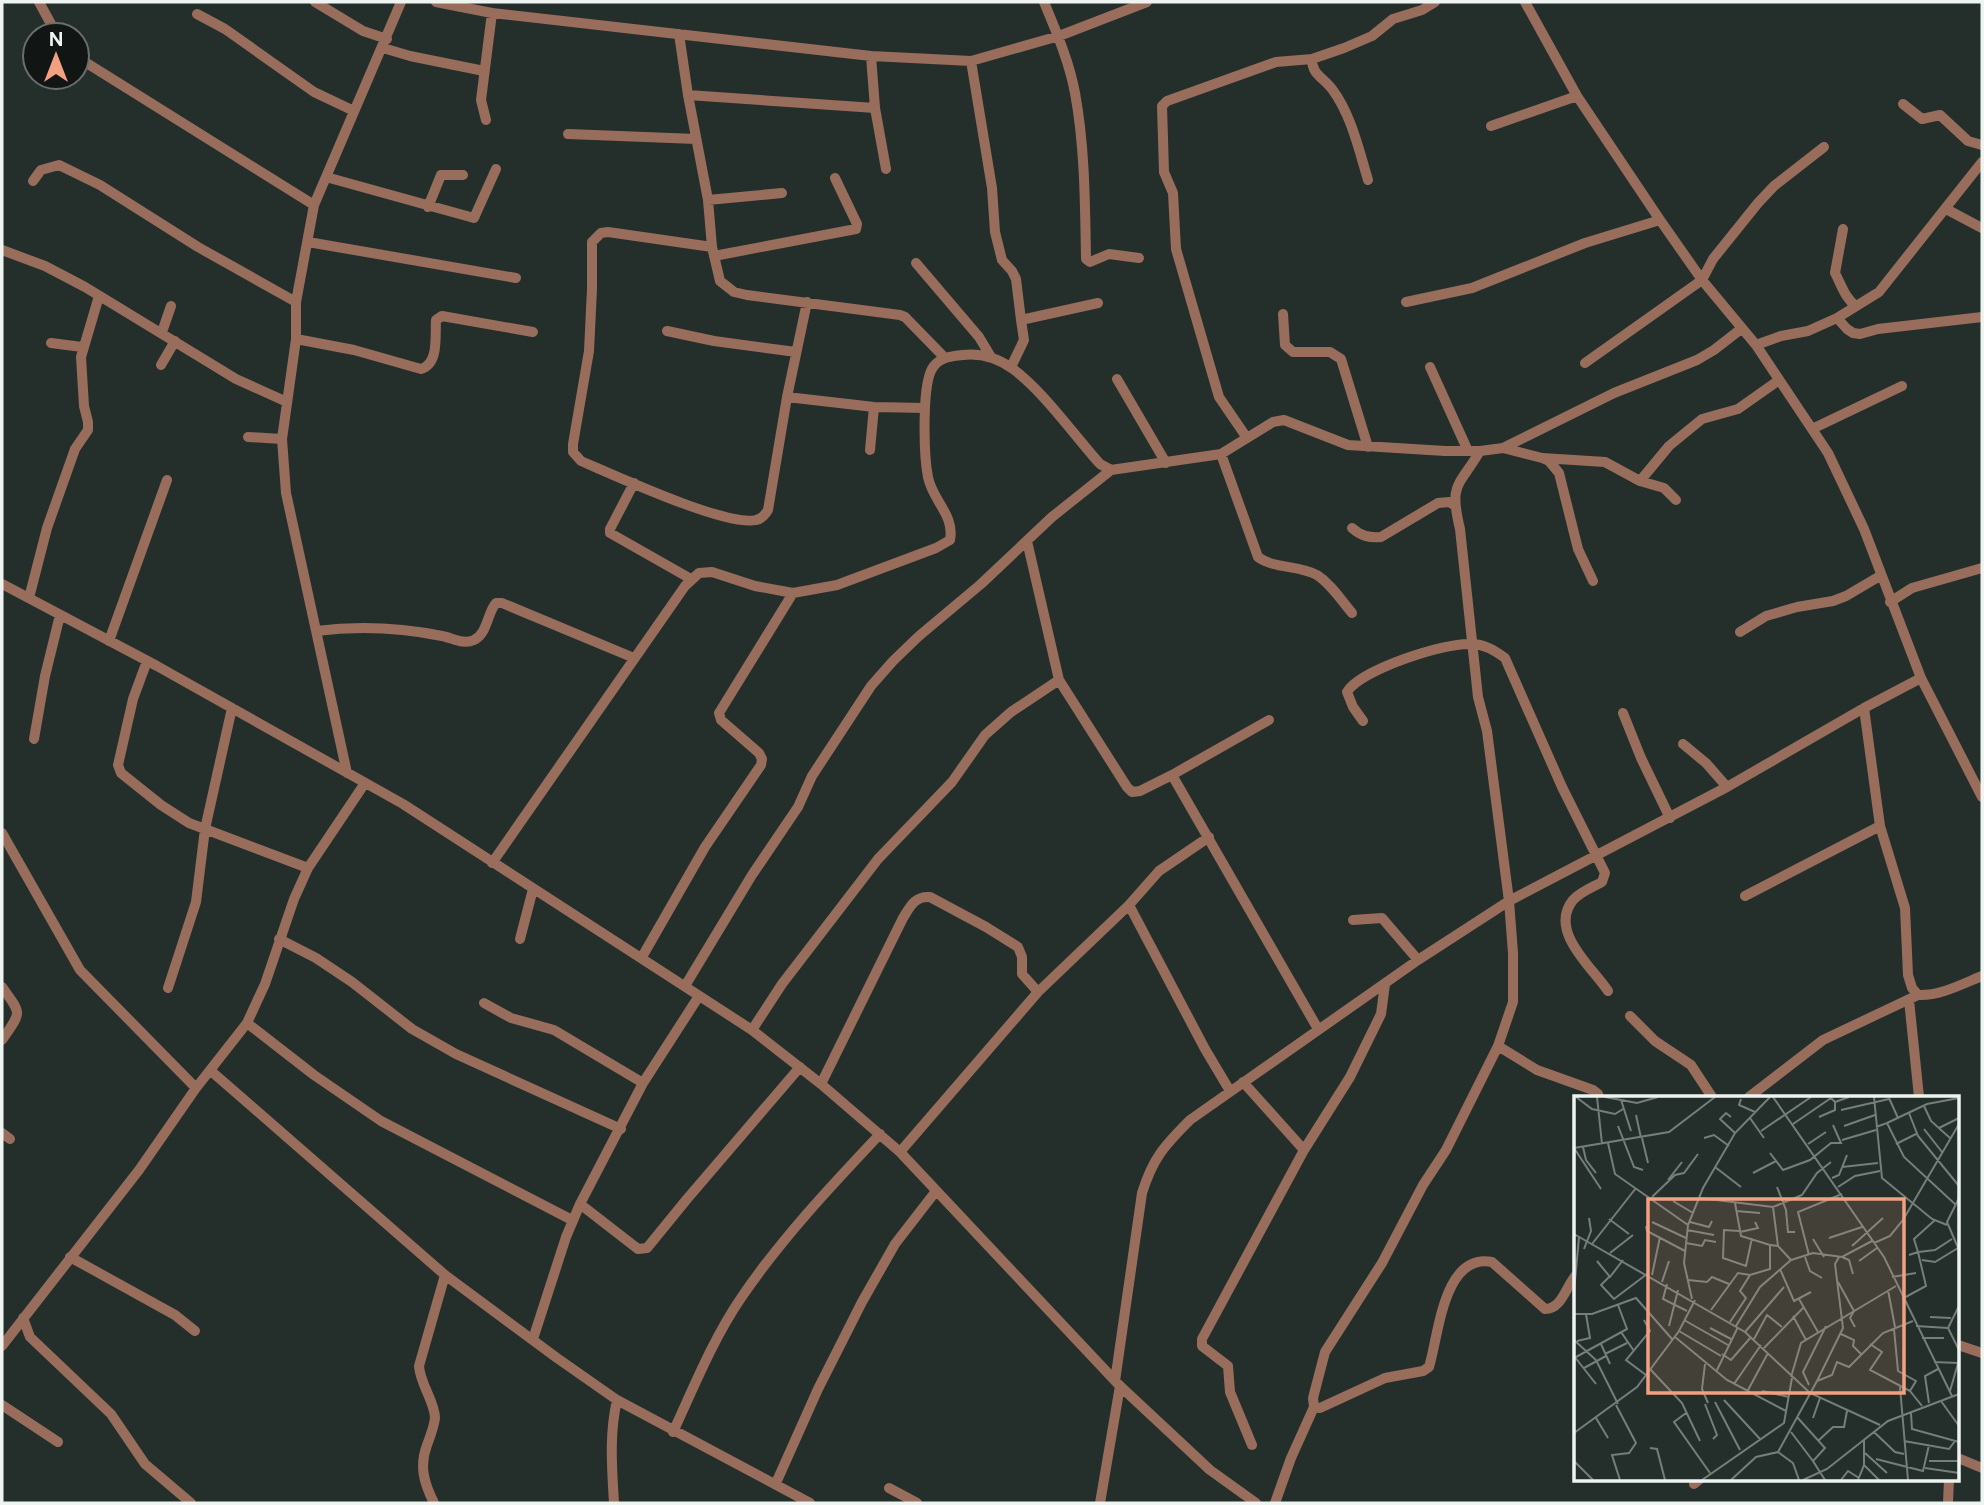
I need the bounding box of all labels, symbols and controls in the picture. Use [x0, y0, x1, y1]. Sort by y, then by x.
north arrow [21, 21, 91, 91]
text: N [49, 28, 63, 51]
inset map [1574, 1096, 1960, 1480]

